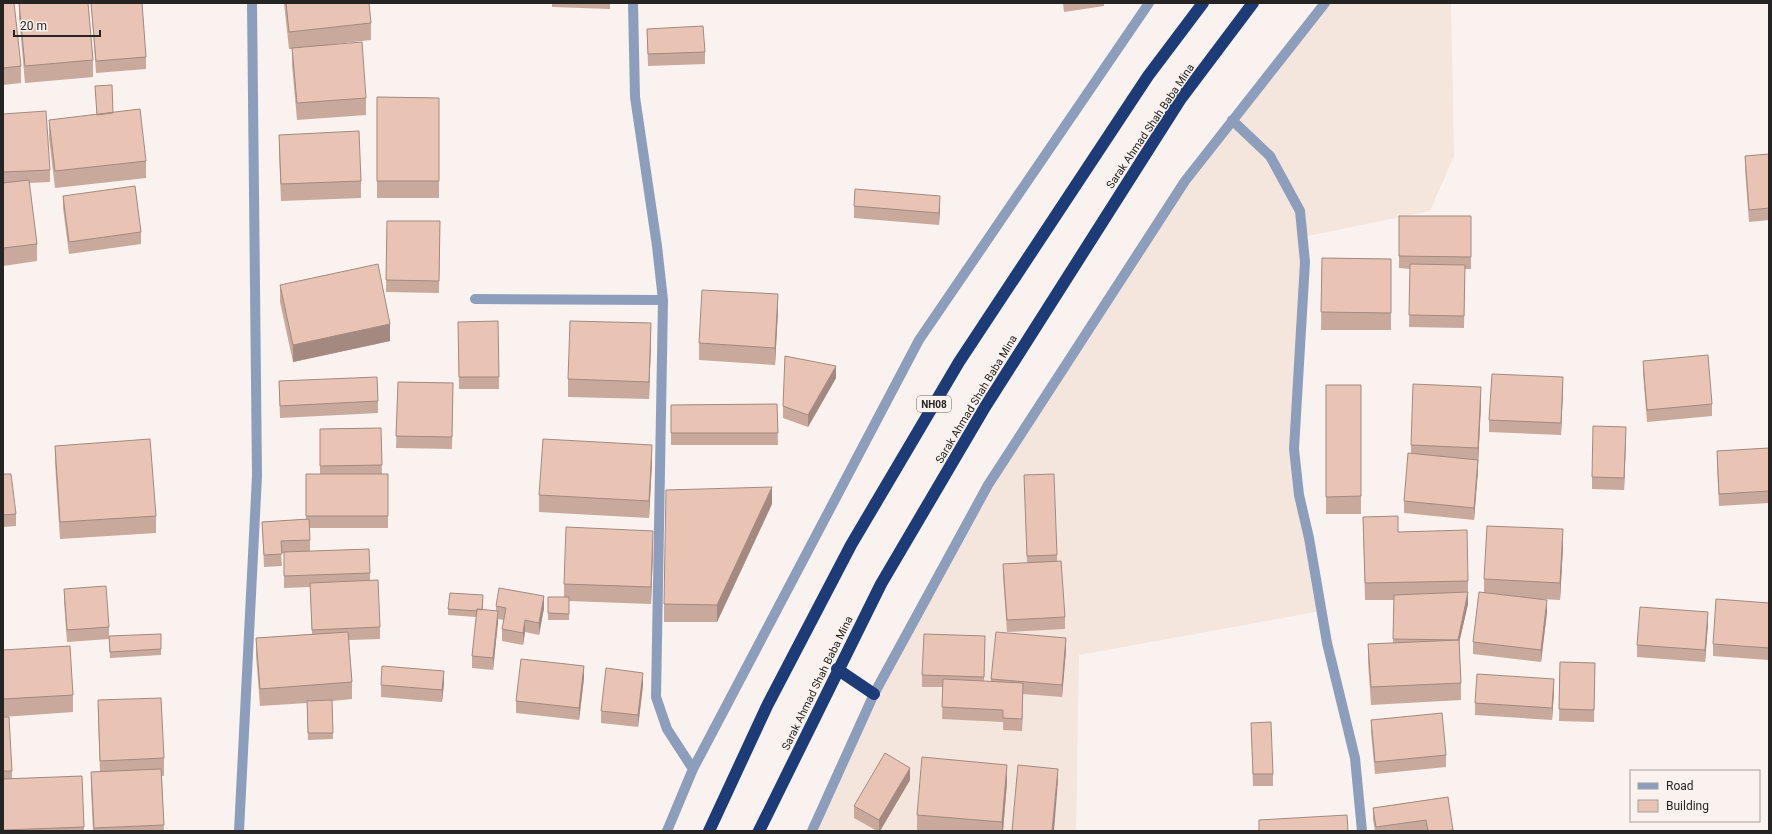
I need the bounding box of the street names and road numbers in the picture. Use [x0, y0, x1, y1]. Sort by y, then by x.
street label: Sarak Ahmad Shah Baba Mina [1104, 61, 1197, 191]
street label: Sarak Ahmad Shah Baba Mina [933, 333, 1020, 466]
road number: NH08 [917, 396, 951, 412]
street label: Sarak Ahmad Shah Baba Mina [779, 614, 856, 752]

